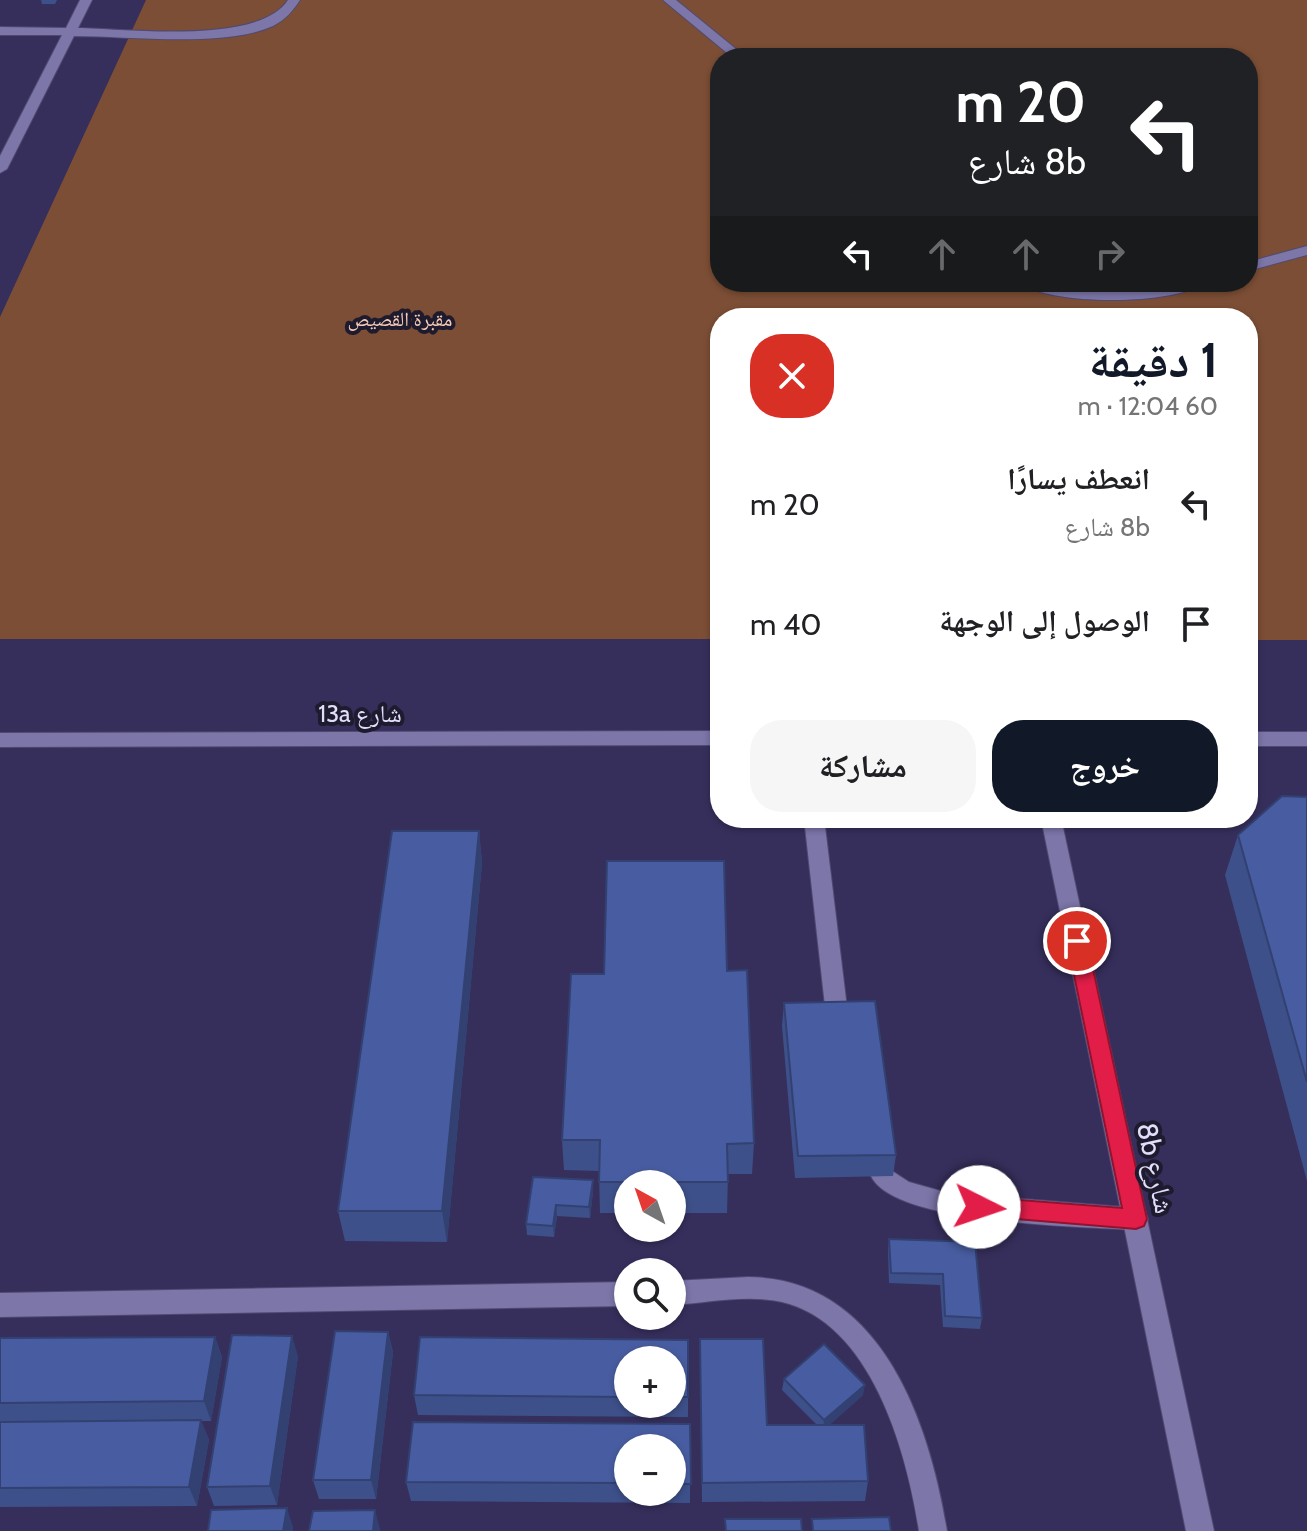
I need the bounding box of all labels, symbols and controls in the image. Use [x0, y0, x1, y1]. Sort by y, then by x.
text: 20 m [956, 68, 1086, 136]
icon: left [1114, 80, 1218, 184]
text: 8b شارع [968, 139, 1086, 183]
icon: left [836, 232, 880, 276]
icon: ahead [920, 232, 964, 276]
icon: ahead [1004, 232, 1048, 276]
icon: right [1088, 232, 1132, 276]
park label: مقبرة القصيص [348, 307, 452, 331]
text: 1 دقيقة [1089, 331, 1218, 389]
button: close [750, 334, 834, 418]
text: 60 m · 12:04 [1078, 390, 1218, 422]
text: انعطف يسارًا [1007, 460, 1150, 497]
icon: left [1174, 482, 1218, 526]
text: 20 m [750, 486, 820, 523]
text: 8b شارع [1065, 511, 1150, 543]
text: الوصول إلى الوجهة [939, 602, 1150, 639]
icon: arrive [1174, 602, 1218, 646]
text: 40 m [750, 606, 821, 643]
street label: 13a شارع [318, 699, 402, 729]
button: مشاركة [750, 720, 976, 812]
button: خروج [992, 720, 1218, 812]
pin [1043, 907, 1111, 975]
icon: arrive [1055, 919, 1099, 963]
street label: 8b شارع [1129, 1119, 1182, 1217]
position arrow [937, 1165, 1021, 1249]
north arrow [614, 1170, 686, 1242]
map controls [614, 1170, 686, 1506]
button: search [614, 1258, 686, 1330]
button: + [614, 1346, 686, 1418]
button: − [614, 1434, 686, 1506]

